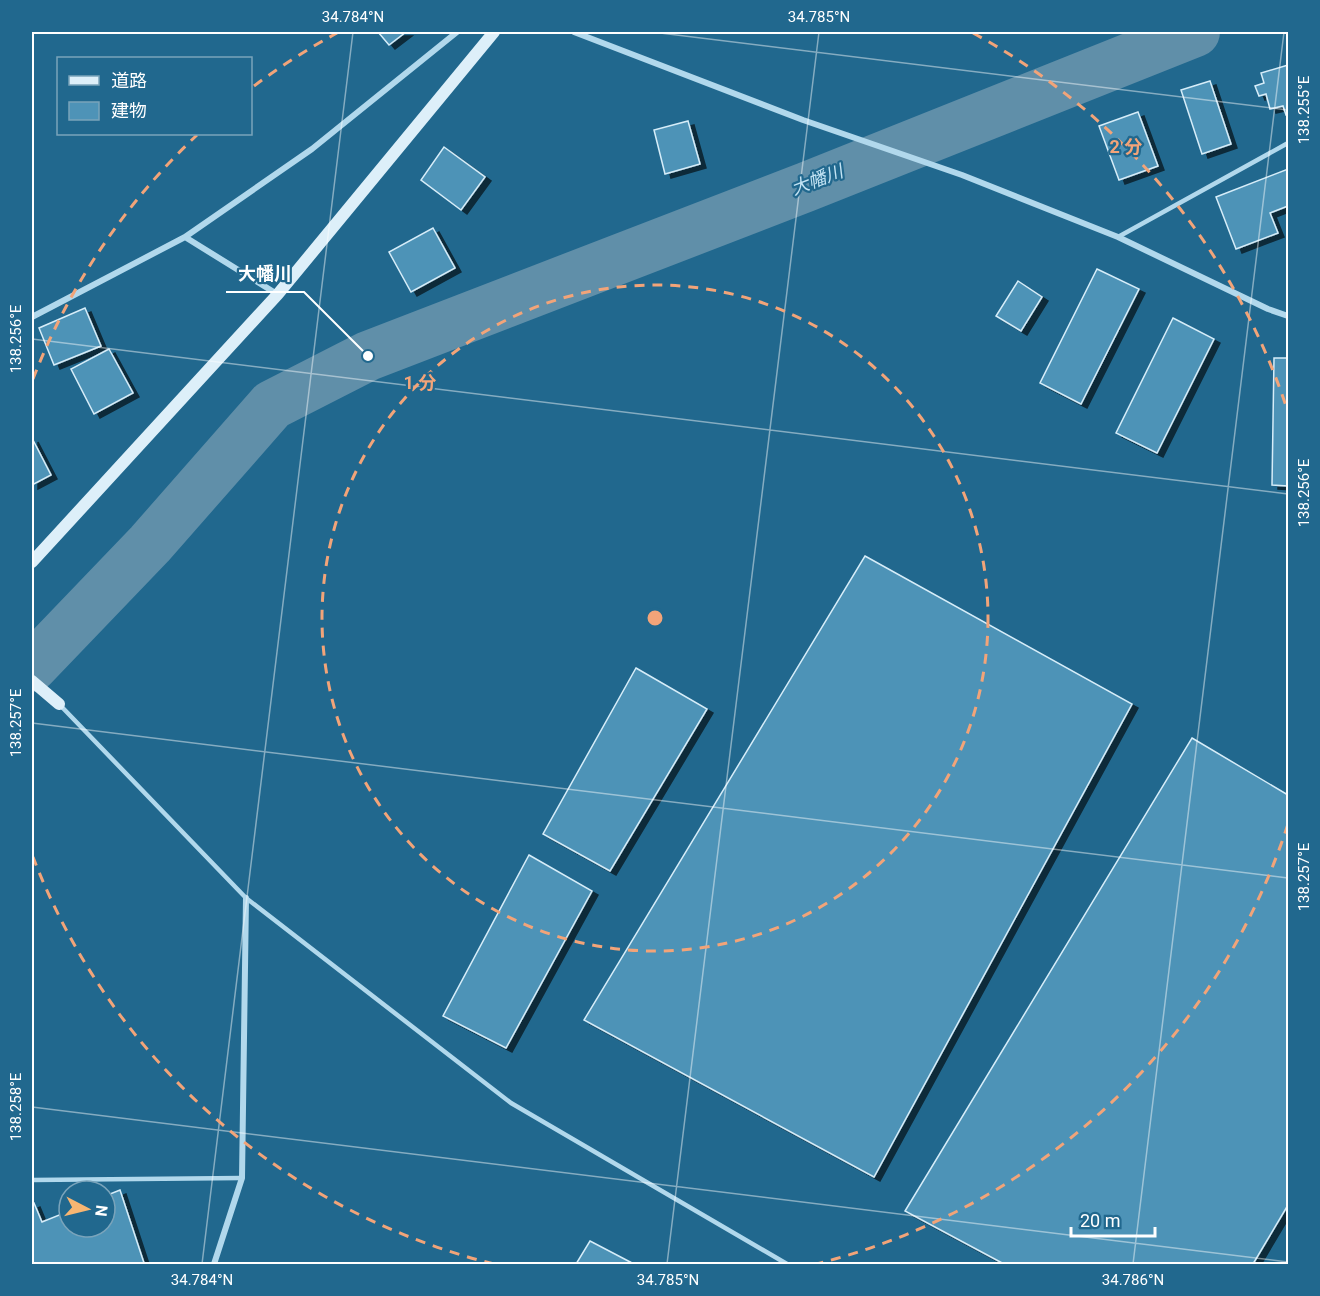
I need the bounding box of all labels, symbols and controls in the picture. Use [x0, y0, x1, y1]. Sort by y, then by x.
text: 34.784°N [322, 8, 384, 26]
text: 34.785°N [788, 8, 850, 26]
legend [57, 57, 252, 135]
text: 道路 [111, 70, 147, 91]
text: 138.255°E [1295, 75, 1313, 144]
text: 建物 [111, 100, 147, 121]
text: 2 分 [1110, 136, 1142, 157]
water label: 大幡川 [788, 159, 848, 199]
callout: 大幡川 [226, 256, 304, 292]
text: 大幡川 [238, 263, 292, 284]
text: 138.256°E [7, 304, 25, 373]
text: 1 分 [404, 372, 436, 393]
text: 138.256°E [1295, 458, 1313, 527]
centre of rings [645, 608, 665, 628]
text: 138.257°E [7, 688, 25, 757]
text: 138.257°E [1295, 842, 1313, 911]
text: 138.258°E [7, 1072, 25, 1141]
north arrow [57, 1179, 117, 1239]
scale bar [1071, 1200, 1155, 1238]
text: N [91, 1204, 112, 1218]
text: 20 m [1080, 1210, 1120, 1231]
text: 34.784°N [171, 1271, 233, 1289]
text: 34.785°N [637, 1271, 699, 1289]
text: 34.786°N [1102, 1271, 1164, 1289]

